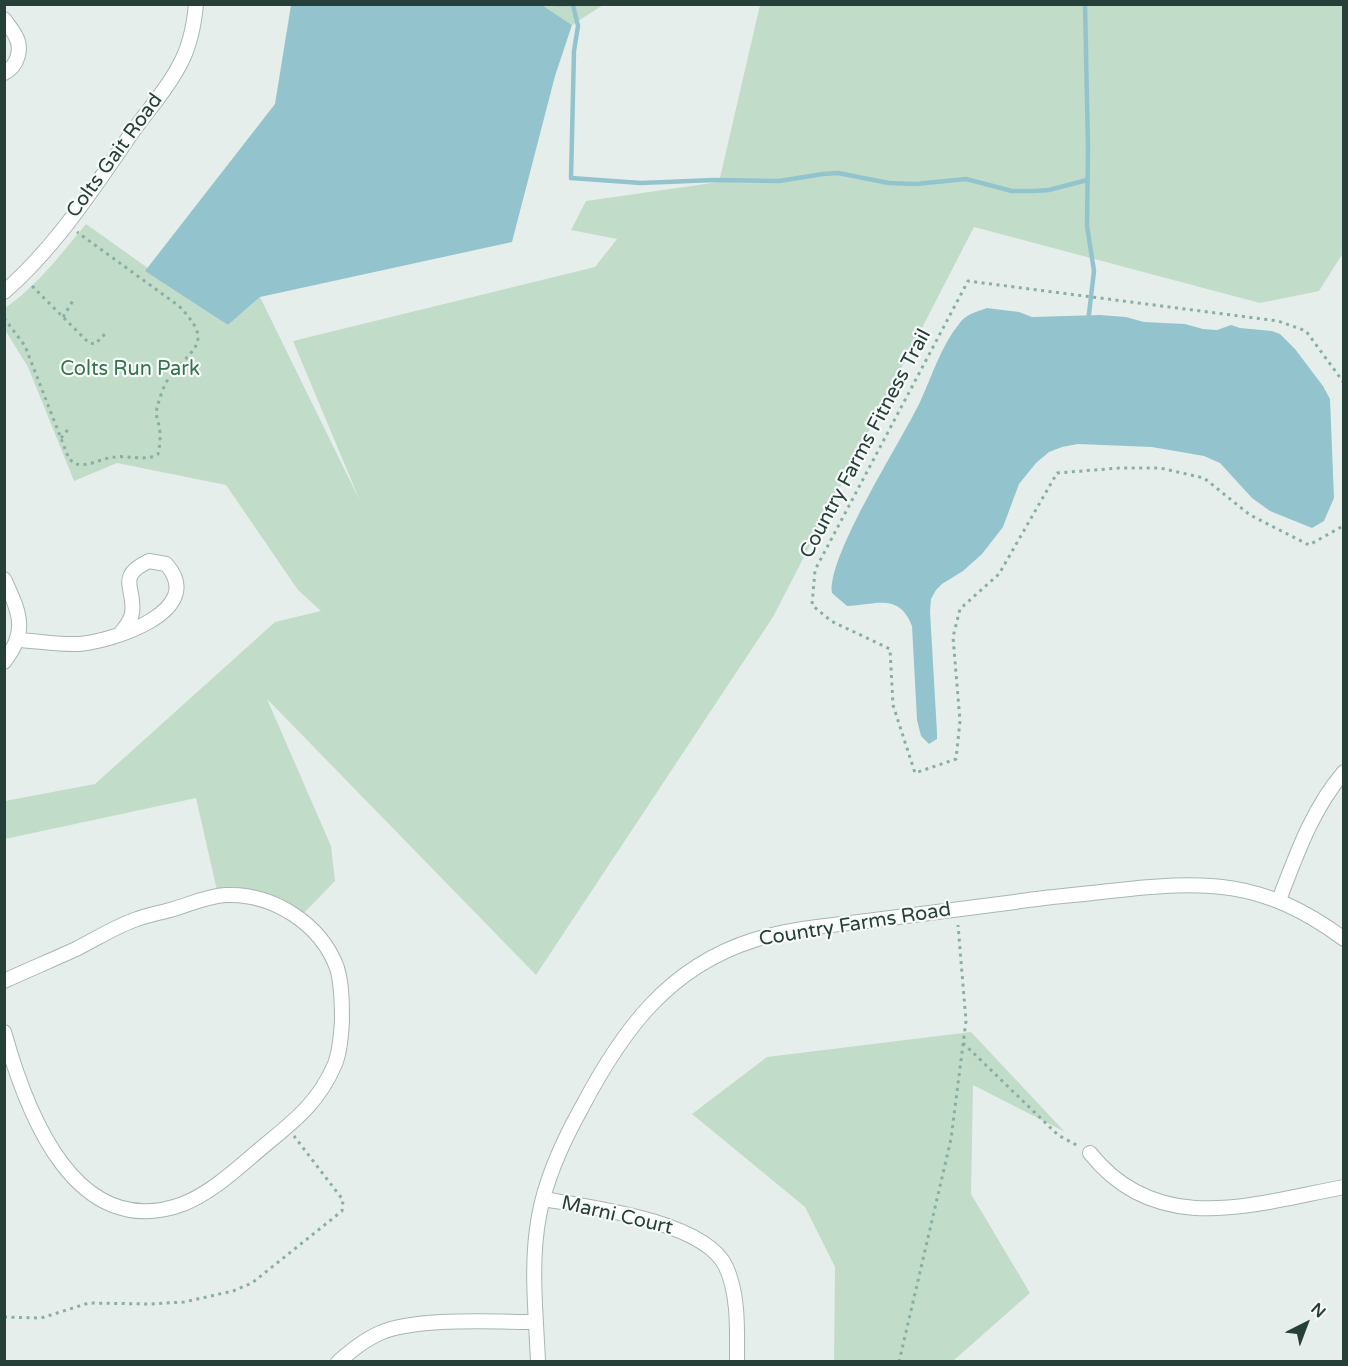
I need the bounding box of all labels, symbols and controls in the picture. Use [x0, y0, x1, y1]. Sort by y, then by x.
street label: Colts Gait Road [62, 89, 168, 223]
street label: Country Farms Fitness Trail [795, 325, 937, 563]
park label: Colts Run Park [60, 358, 200, 382]
street label: Country Farms Road [757, 898, 953, 952]
street label: Marni Court [559, 1192, 675, 1240]
north arrow [1276, 1294, 1336, 1354]
text: N [1307, 1299, 1330, 1322]

